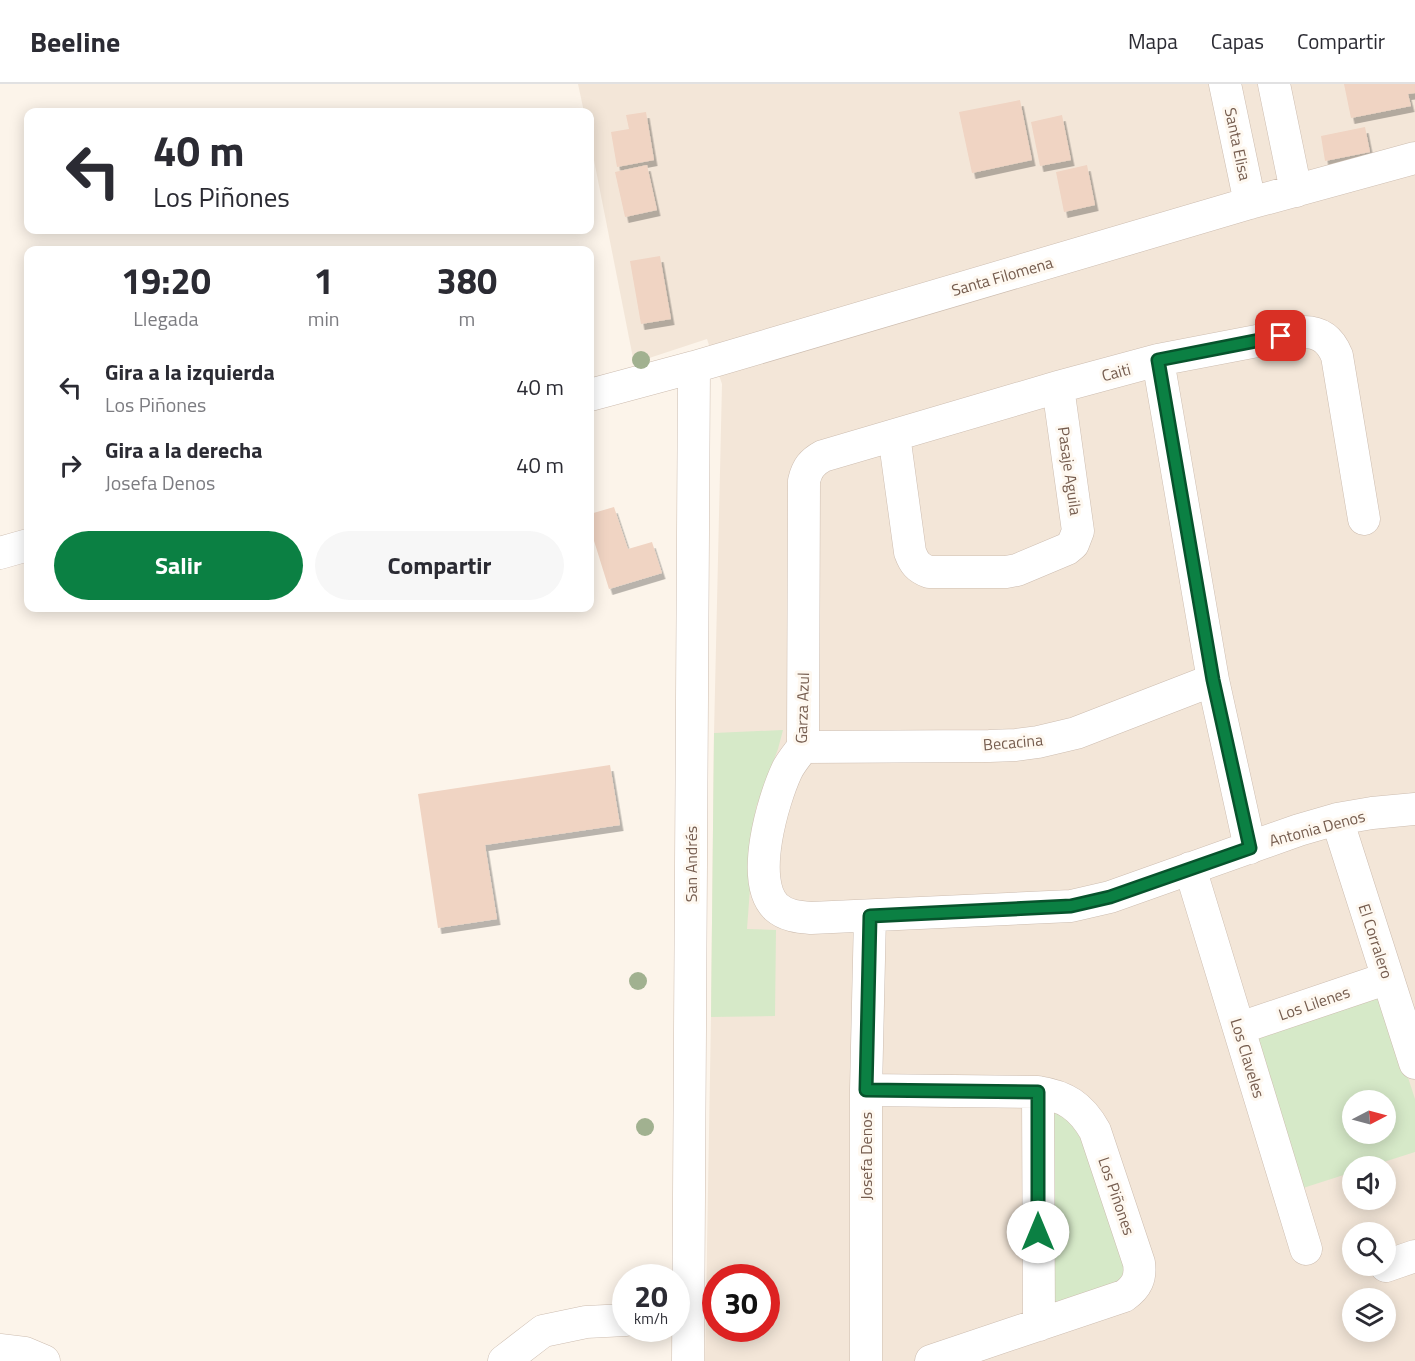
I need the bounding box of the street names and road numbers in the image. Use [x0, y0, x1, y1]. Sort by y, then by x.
street label: Santa Elisa [1219, 105, 1257, 183]
street label: Santa Filomena [948, 250, 1056, 302]
street label: Caiti [1099, 357, 1133, 387]
street label: Pasaje Aguila [1052, 425, 1088, 517]
street label: Garza Azul [789, 672, 815, 744]
street label: Becacina [982, 727, 1044, 757]
street label: Antonia Denos [1266, 804, 1368, 852]
street label: San Andrés [679, 826, 703, 902]
street label: El Corralero [1353, 900, 1399, 982]
street label: Los Lilenes [1275, 980, 1353, 1026]
street label: Los Claveles [1225, 1015, 1271, 1101]
street label: Josefa Denos [854, 1112, 878, 1200]
street label: Los Piñones [1092, 1154, 1142, 1238]

